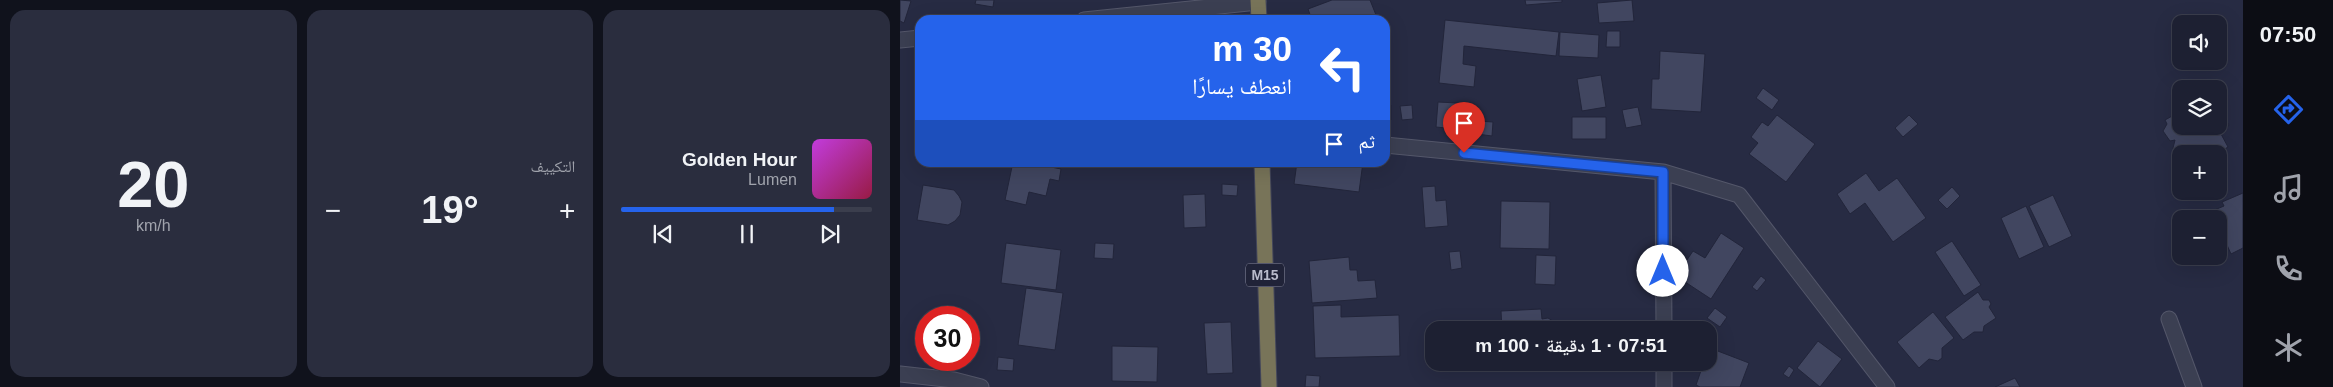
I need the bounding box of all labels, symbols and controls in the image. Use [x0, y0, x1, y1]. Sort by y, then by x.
map controls [2172, 15, 2227, 265]
button: sound [2172, 15, 2227, 70]
text: 07:50 [2260, 22, 2316, 47]
text: 30 m [1212, 29, 1292, 68]
icon: left [1310, 35, 1375, 100]
text: انعطف يسارًا [1192, 74, 1292, 99]
button: layers [2172, 80, 2227, 135]
icon: directions [2271, 92, 2306, 127]
pin [1443, 102, 1485, 153]
icon: arrive [1450, 109, 1478, 137]
icon: arrive [1320, 130, 1348, 158]
text: ثم [1358, 131, 1375, 152]
button: + [2172, 145, 2227, 200]
text: 20 [117, 148, 190, 221]
text: Golden Hour [682, 149, 797, 170]
text: التكييف [530, 158, 575, 175]
text: Lumen [748, 171, 797, 188]
icon: music [2271, 171, 2306, 206]
text: 19° [421, 189, 479, 231]
text: − [325, 195, 341, 226]
text: + [559, 195, 575, 226]
button: − [2172, 210, 2227, 265]
text: km/h [136, 217, 171, 234]
icon: previous [649, 220, 677, 248]
icon: pause [733, 220, 761, 248]
icon: next [816, 220, 844, 248]
position arrow [1636, 244, 1688, 296]
icon: phone [2271, 251, 2306, 286]
road number: M15 [1246, 264, 1284, 286]
speed limit sign: 30 [915, 306, 980, 371]
icon: climate [2271, 330, 2306, 365]
text: 07:51 · 1 دقيقة · 100 m [1475, 335, 1667, 356]

